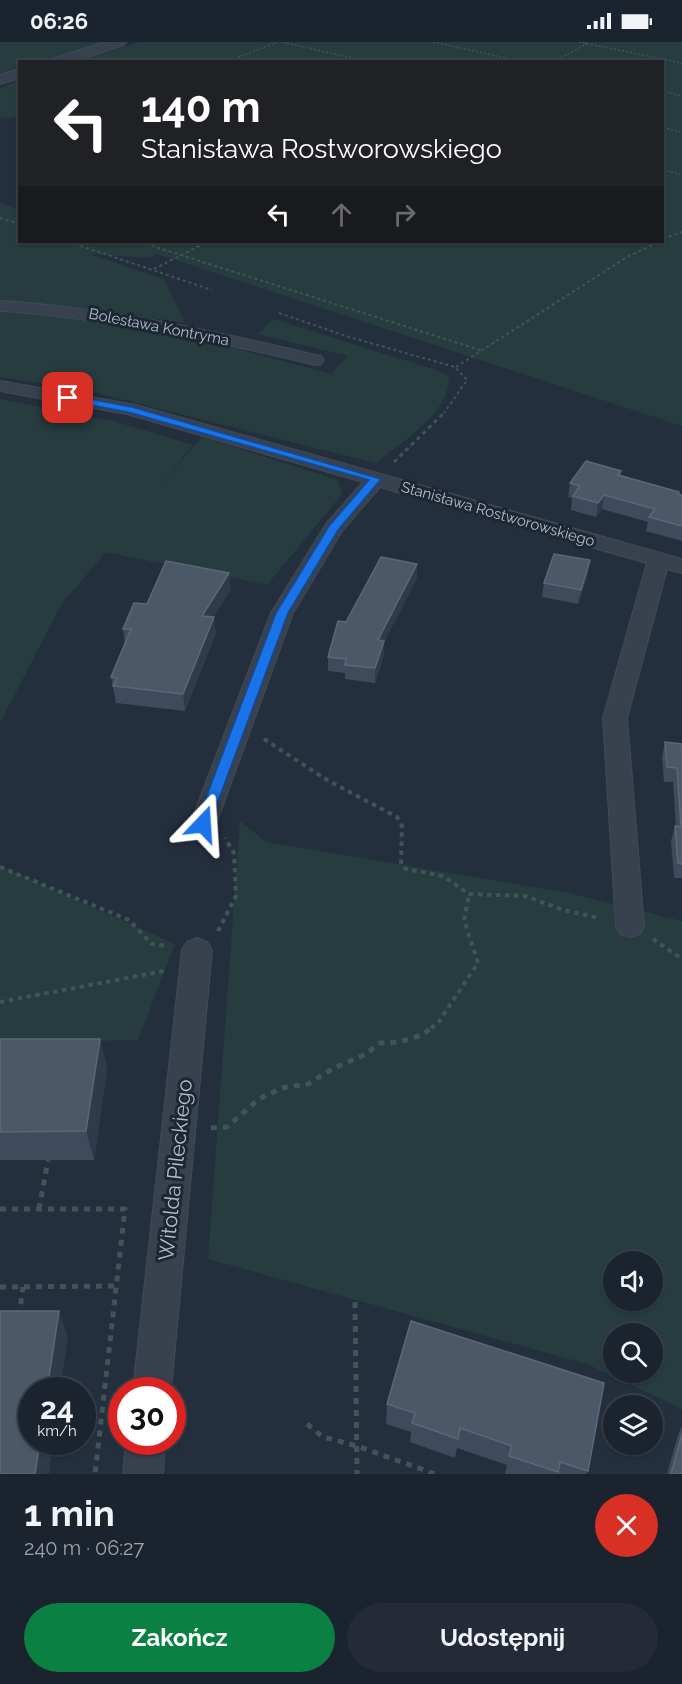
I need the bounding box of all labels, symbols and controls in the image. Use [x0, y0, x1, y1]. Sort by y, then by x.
text: 06:26 [30, 8, 88, 34]
text: 140 m [141, 83, 261, 132]
icon: left [42, 84, 120, 162]
text: Stanisława Rostworowskiego [141, 133, 502, 164]
icon: left [262, 198, 295, 231]
icon: ahead [325, 198, 358, 231]
icon: right [388, 198, 421, 231]
street label: Bolesława Kontryma [87, 305, 231, 349]
pin [42, 372, 93, 423]
icon: arrive [51, 381, 84, 414]
street label: Stanisława Rostworowskiego [399, 478, 597, 550]
position arrow [171, 792, 235, 856]
street label: Witolda Pileckiego [153, 1078, 197, 1262]
map controls [603, 1251, 663, 1455]
button: sound [603, 1251, 663, 1311]
button: search [603, 1323, 663, 1383]
speed limit sign: 30 [108, 1377, 186, 1455]
text: 24 [40, 1391, 74, 1426]
button: layers [603, 1395, 663, 1455]
text: km/h [37, 1422, 77, 1440]
text: 1 min [24, 1492, 115, 1534]
button: close [595, 1494, 658, 1557]
text: 240 m · 06:27 [24, 1536, 144, 1560]
button: Zakończ [24, 1603, 335, 1672]
button: Udostępnij [347, 1603, 658, 1672]

